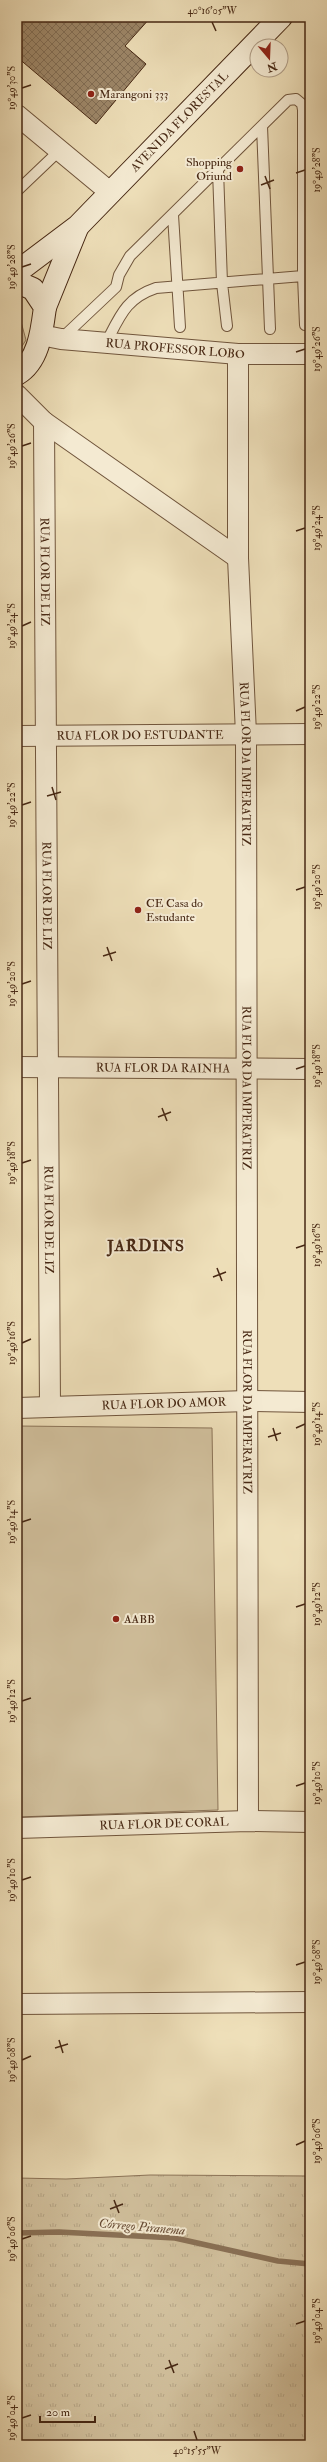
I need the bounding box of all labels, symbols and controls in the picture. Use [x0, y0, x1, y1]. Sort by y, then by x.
text: 40°16'05"W [187, 5, 237, 17]
north arrow [249, 38, 289, 78]
text: N [264, 59, 280, 75]
text: 19°49'30"S [6, 66, 18, 110]
street label: AVENIDA FLORESTAL [127, 68, 232, 176]
place label: Marangoni 333 [99, 87, 168, 102]
marker: Marangoni 333 [86, 89, 96, 99]
text: 19°49'28"S [311, 148, 323, 192]
place label: Shopping Oriund [186, 155, 233, 184]
marker: Shopping Oriund [235, 164, 245, 174]
text: 19°49'28"S [6, 245, 18, 289]
text: 19°49'26"S [311, 326, 323, 372]
street label: RUA PROFESSOR LOBO [105, 335, 245, 362]
text: 19°49'26"S [6, 423, 18, 469]
text: 19°49'24"S [311, 505, 323, 551]
street label: RUA FLOR DE LIZ [37, 517, 53, 626]
text: 19°49'24"S [6, 603, 18, 649]
street label: RUA FLOR DA IMPERATRIZ [236, 681, 254, 846]
text: 19°49'22"S [311, 684, 323, 730]
street label: RUA FLOR DO ESTUDANTE [56, 727, 224, 743]
text: 19°49'22"S [6, 782, 18, 828]
street label: RUA FLOR DE LIZ [39, 841, 55, 950]
text: 19°49'20"S [311, 864, 323, 910]
place label: CE Casa do Estudante [146, 896, 203, 925]
marker: CE Casa do Estudante [133, 905, 143, 915]
text: 19°49'20"S [6, 961, 18, 1007]
street label: RUA FLOR DA IMPERATRIZ [239, 1006, 254, 1170]
text: 19°49'18"S [311, 1044, 323, 1088]
street label: RUA FLOR DA RAINHA [96, 1060, 231, 1076]
text: 19°49'18"S [6, 1141, 18, 1185]
street label: RUA FLOR DE LIZ [41, 1165, 57, 1274]
text: 19°49'16"S [311, 1223, 323, 1267]
district label: JARDINS [106, 1236, 185, 1257]
text: 19°49'16"S [6, 1321, 18, 1365]
street label: RUA FLOR DA IMPERATRIZ [240, 1330, 255, 1494]
street label: RUA FLOR DO AMOR [101, 1394, 227, 1413]
text: 19°49'14"S [311, 1402, 323, 1446]
text: 19°49'14"S [6, 1500, 18, 1544]
text: 19°49'12"S [311, 1582, 323, 1626]
place label: AABB [123, 1612, 155, 1627]
marker: AABB [111, 1614, 121, 1624]
text: 19°49'12"S [6, 1679, 18, 1723]
text: 19°49'10"S [311, 1761, 323, 1805]
street label: RUA FLOR DE CORAL [99, 1814, 229, 1833]
text: 19°49'10"S [6, 1858, 18, 1902]
text: 19°49'08"S [311, 1939, 323, 1985]
text: 19°49'08"S [6, 2037, 18, 2083]
text: 19°49'06"S [311, 2118, 323, 2164]
water label: Córrego Piranema [98, 2215, 186, 2239]
text: 19°49'06"S [6, 2216, 18, 2262]
text: 19°49'04"S [311, 2298, 323, 2344]
text: 19°49'04"S [6, 2395, 18, 2441]
scale bar [40, 2398, 95, 2424]
text: 20 m [46, 2405, 71, 2420]
text: 40°15'55"W [173, 2445, 222, 2457]

